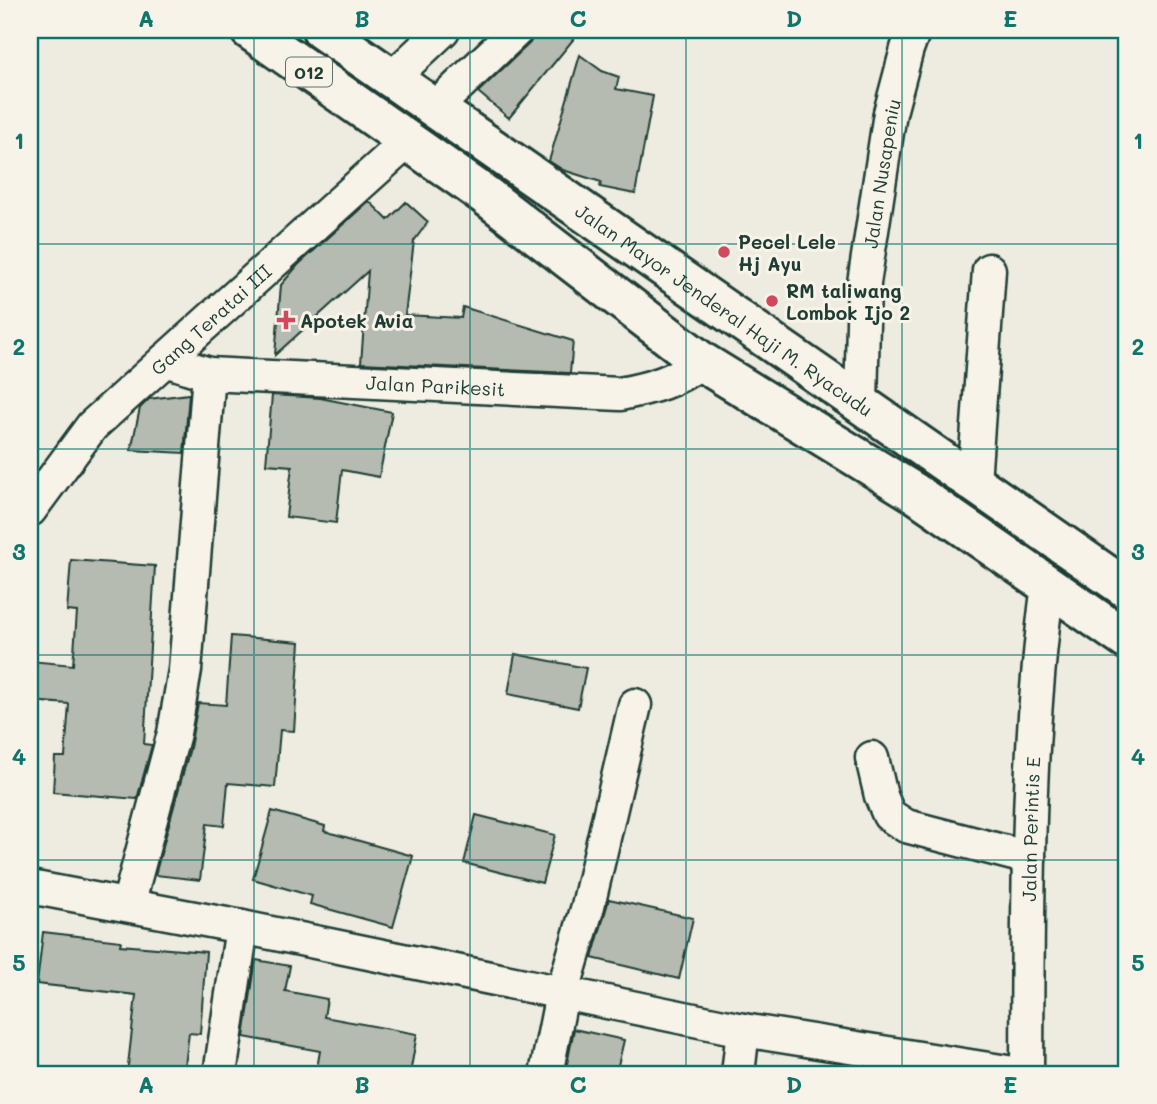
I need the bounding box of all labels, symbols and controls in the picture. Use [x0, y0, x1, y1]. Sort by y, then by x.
text: A [138, 3, 154, 33]
text: B [354, 3, 370, 33]
text: C [569, 3, 587, 33]
text: D [786, 3, 802, 33]
text: E [1003, 3, 1017, 33]
road number: 012 [286, 58, 332, 86]
street label: Jalan Nusapeniu [857, 96, 906, 250]
text: 1 [14, 125, 24, 155]
text: 1 [1133, 125, 1143, 155]
street label: Jalan Mayor Jenderal Haji M. Ryacudu [571, 197, 878, 422]
place label: Pecel Lele Hj Ayu [738, 229, 836, 276]
marker: Pecel Lele Hj Ayu [716, 244, 732, 260]
street label: Gang Teratai III [145, 258, 276, 380]
place label: RM taliwang Lombok Ijo 2 [786, 278, 910, 325]
marker: RM taliwang Lombok Ijo 2 [764, 293, 780, 309]
place label: Apotek Avia [300, 308, 413, 333]
marker: Apotek Avia [278, 312, 294, 328]
text: 2 [13, 331, 25, 361]
text: 2 [1132, 331, 1144, 361]
street label: Jalan Parikesit [365, 369, 506, 401]
text: 3 [12, 536, 26, 566]
text: 3 [1131, 536, 1145, 566]
text: 4 [12, 741, 26, 771]
text: 4 [1131, 741, 1145, 771]
street label: Jalan Perintis E [1016, 756, 1045, 902]
text: 5 [12, 947, 26, 977]
text: 5 [1131, 947, 1145, 977]
text: A [138, 1069, 154, 1099]
text: B [354, 1069, 370, 1099]
text: C [569, 1069, 587, 1099]
text: D [786, 1069, 802, 1099]
text: E [1003, 1069, 1017, 1099]

